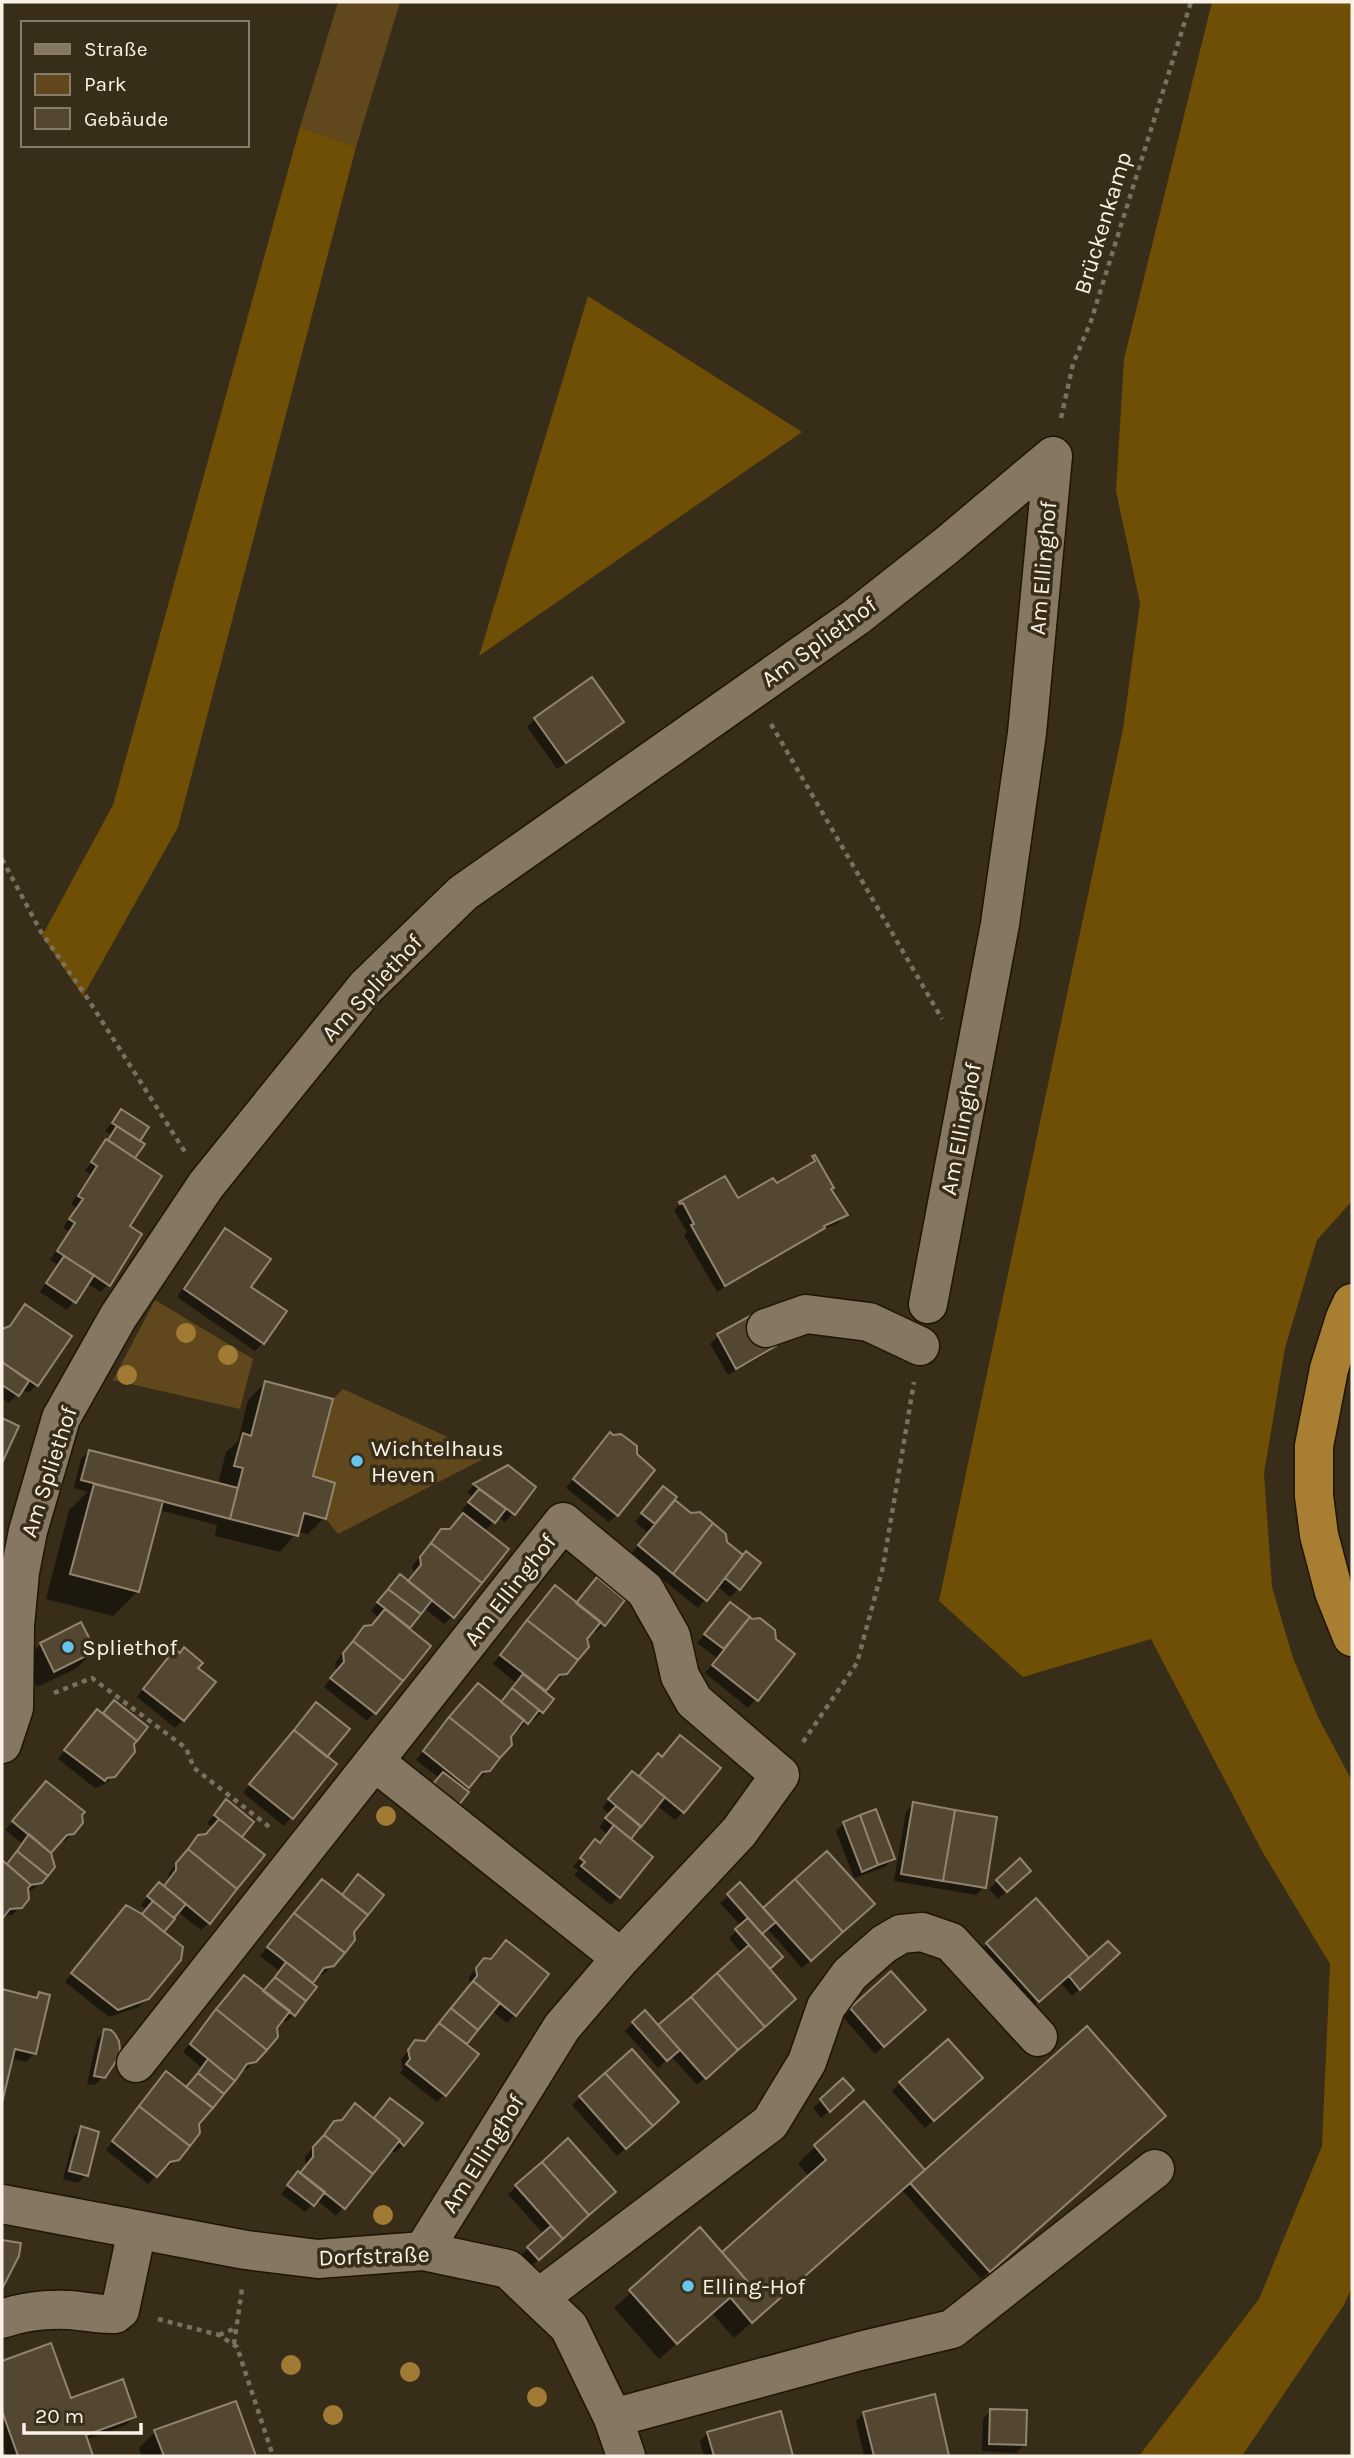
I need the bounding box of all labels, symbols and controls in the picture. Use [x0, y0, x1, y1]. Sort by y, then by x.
legend [21, 21, 248, 147]
text: Straße [84, 37, 147, 61]
text: Park [84, 72, 127, 96]
text: Gebäude [84, 107, 168, 131]
street label: Brückenkamp [1069, 148, 1137, 298]
street label: Am Ellinghof [1024, 500, 1062, 636]
street label: Am Spliethof [756, 591, 882, 693]
street label: Am Spliethof [316, 929, 428, 1047]
street label: Am Ellinghof [935, 1061, 987, 1197]
street label: Am Spliethof [15, 1403, 83, 1541]
place label: Wichtelhaus Heven [371, 1435, 504, 1488]
marker: Wichtelhaus Heven [349, 1453, 365, 1469]
street label: Am Ellinghof [458, 1529, 562, 1651]
place label: Spliethof [82, 1634, 178, 1661]
marker: Spliethof [60, 1639, 76, 1655]
street label: Am Ellinghof [436, 2090, 530, 2218]
street label: Dorfstraße [318, 2241, 430, 2271]
place label: Elling-Hof [702, 2273, 805, 2300]
marker: Elling-Hof [680, 2278, 696, 2294]
scale bar [24, 2392, 142, 2436]
text: 20 m [35, 2404, 84, 2428]

